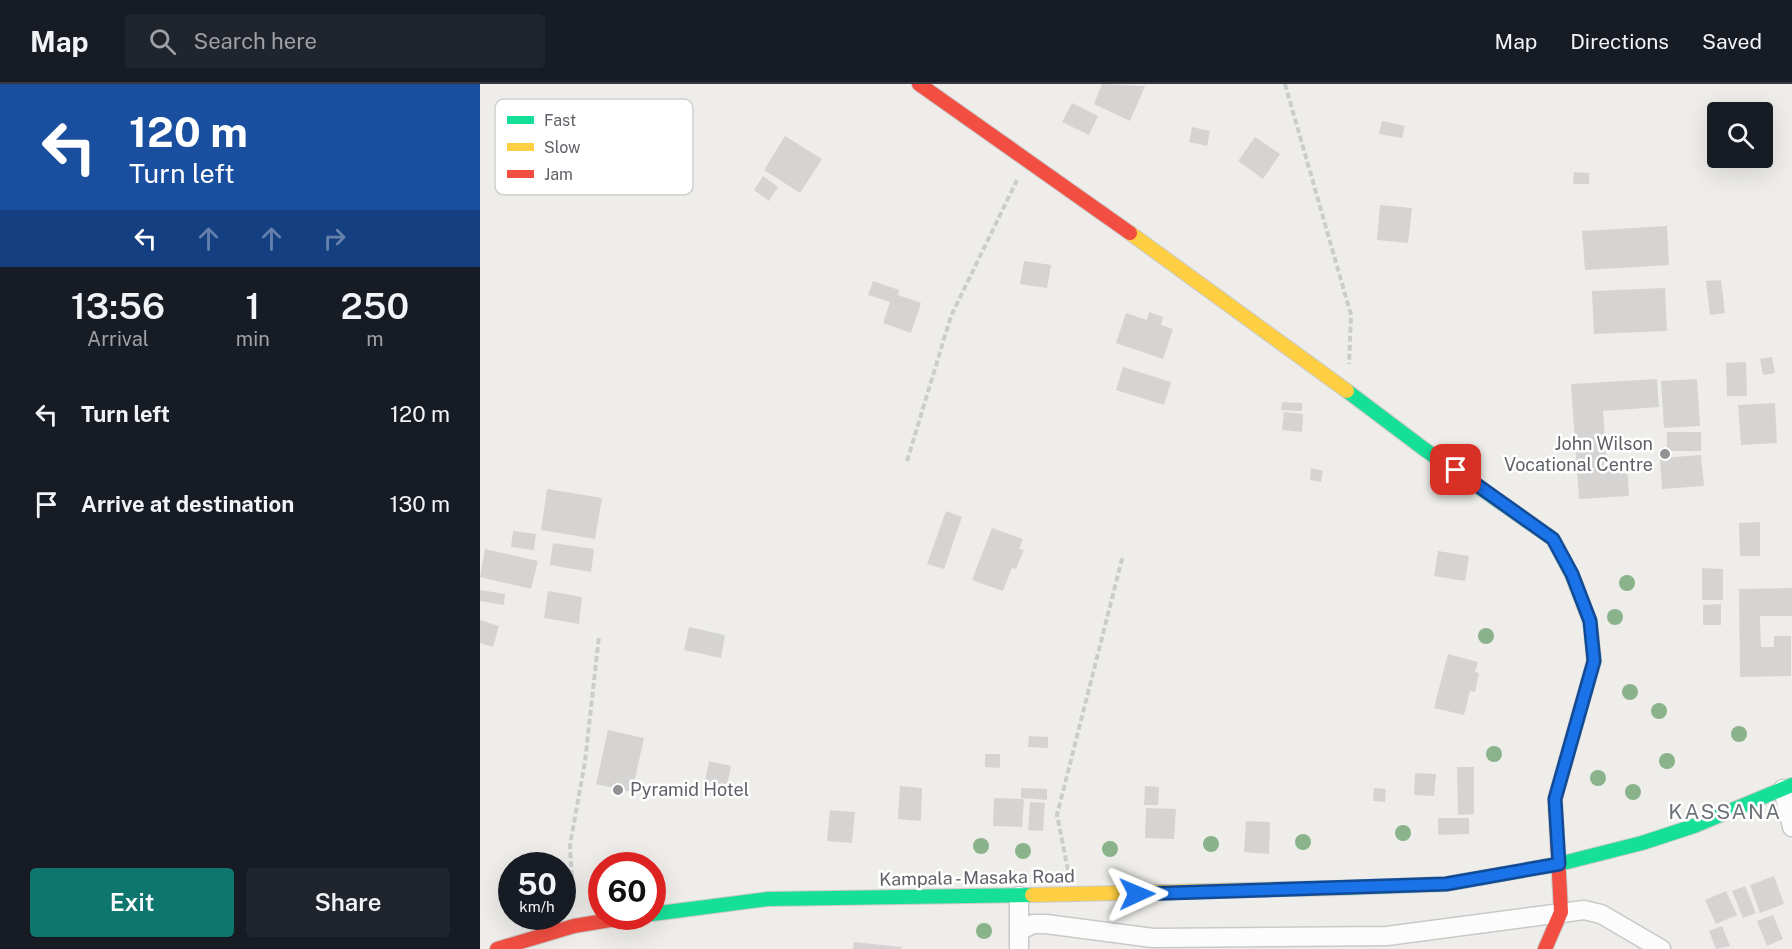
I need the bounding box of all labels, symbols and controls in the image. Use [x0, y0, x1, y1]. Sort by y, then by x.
search box [125, 14, 545, 68]
text: Map [30, 25, 89, 58]
icon: search [146, 25, 179, 58]
text: Search here [194, 28, 317, 54]
text: Map [1495, 29, 1537, 54]
text: Directions [1570, 29, 1669, 54]
text: Saved [1702, 29, 1762, 54]
legend [495, 99, 693, 195]
map controls [1707, 102, 1773, 168]
button: search [1707, 102, 1773, 168]
text: 120 m [129, 107, 248, 156]
icon: left [30, 108, 108, 186]
text: Fast [544, 111, 576, 130]
text: Slow [544, 138, 581, 157]
text: Turn left [129, 157, 235, 189]
text: Jam [544, 165, 573, 184]
icon: left [129, 222, 162, 255]
icon: ahead [192, 222, 225, 255]
icon: ahead [255, 222, 288, 255]
icon: right [318, 222, 351, 255]
text: 13:56 [71, 285, 165, 327]
text: 1 [245, 285, 260, 327]
text: 250 [341, 285, 409, 327]
text: Arrival [87, 327, 149, 351]
text: min [236, 327, 270, 351]
text: m [366, 327, 384, 351]
icon: left [30, 398, 63, 431]
text: Turn left [81, 401, 170, 427]
text: 120 m [390, 401, 450, 427]
place label: John Wilson Vocational Centre [1504, 433, 1653, 475]
pin [1430, 444, 1481, 495]
marker: John Wilson Vocational Centre [1658, 447, 1672, 461]
icon: arrive [1439, 453, 1472, 486]
icon: arrive [30, 488, 63, 521]
text: Arrive at destination [81, 491, 294, 517]
text: 130 m [389, 491, 450, 517]
place label: Pyramid Hotel [630, 779, 749, 800]
marker: Pyramid Hotel [611, 783, 625, 797]
district label: KASSANA [1668, 799, 1782, 824]
speed limit sign: 60 [588, 852, 666, 930]
position arrow [1105, 862, 1169, 926]
street label: Kampala - Masaka Road [879, 865, 1075, 890]
text: 50 [517, 866, 557, 902]
button: Exit [30, 868, 234, 937]
button: Share [246, 868, 450, 937]
text: km/h [519, 898, 555, 915]

